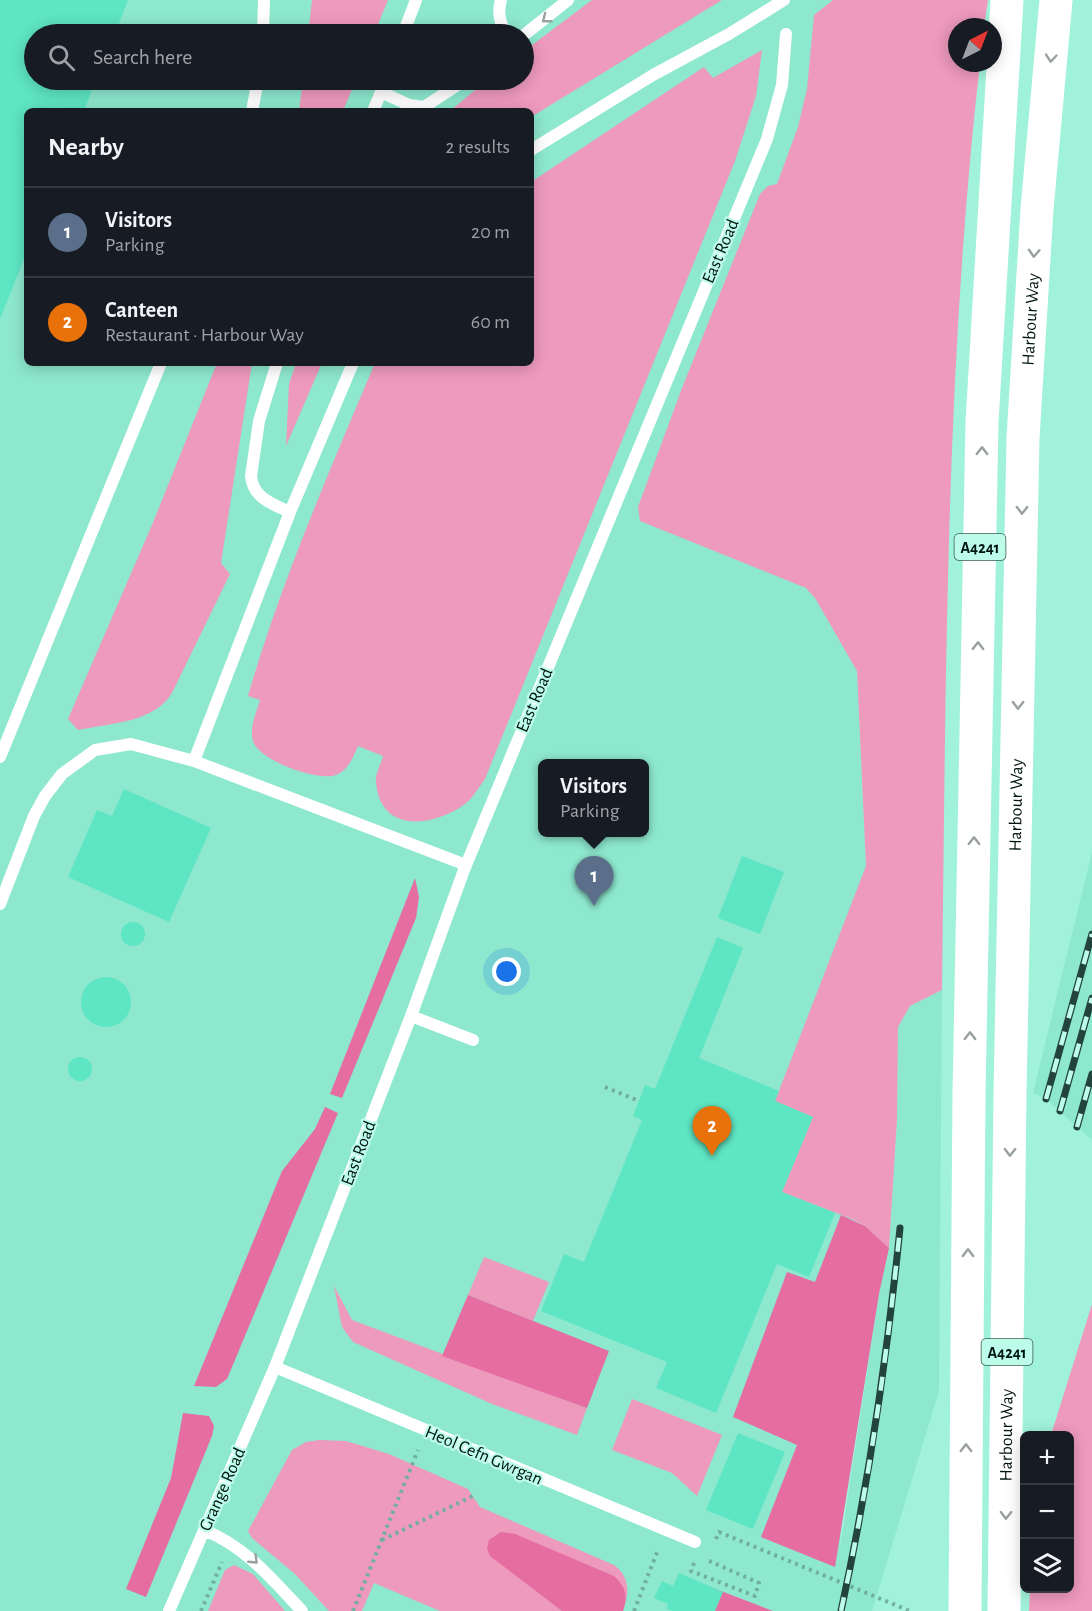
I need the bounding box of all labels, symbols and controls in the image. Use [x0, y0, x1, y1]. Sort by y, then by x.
one-way arrow [542, 11, 553, 22]
north arrow [948, 18, 1002, 72]
search box [24, 24, 534, 90]
icon: search [45, 41, 78, 74]
text: Search here [93, 46, 192, 68]
one-way arrow [1045, 54, 1058, 63]
text: Nearby [48, 134, 124, 160]
text: 2 results [446, 137, 510, 157]
text: Visitors [105, 209, 172, 231]
street label: East Road [699, 217, 742, 286]
text: 1 [64, 222, 71, 242]
text: 20 m [471, 222, 510, 242]
text: Parking [105, 235, 164, 255]
one-way arrow [1028, 248, 1041, 257]
street label: Harbour Way [1019, 272, 1043, 366]
text: Canteen [105, 299, 178, 321]
text: 2 [63, 312, 72, 332]
text: 60 m [471, 312, 510, 332]
text: Restaurant · Harbour Way [105, 325, 304, 345]
one-way arrow [975, 447, 988, 456]
one-way arrow [1015, 506, 1028, 515]
road number: A4241 [954, 534, 1006, 560]
one-way arrow [972, 642, 984, 651]
street label: East Road [513, 666, 556, 735]
one-way arrow [1012, 701, 1024, 710]
street label: Harbour Way [1007, 758, 1027, 852]
popup [538, 759, 649, 837]
text: Visitors [560, 775, 627, 797]
text: Parking [560, 801, 619, 821]
one-way arrow [968, 837, 980, 846]
pin: 1 [574, 856, 614, 906]
your location [492, 957, 521, 986]
one-way arrow [964, 1031, 977, 1040]
pin: 2 [692, 1106, 732, 1156]
street label: East Road [338, 1118, 379, 1188]
one-way arrow [1004, 1147, 1016, 1156]
one-way arrow [962, 1248, 974, 1257]
road number: A4241 [982, 1339, 1032, 1365]
street label: Harbour Way [998, 1388, 1017, 1481]
street label: Heol Cefn Gwrgan [422, 1423, 545, 1489]
map controls [1020, 1431, 1074, 1593]
button: + [1020, 1431, 1074, 1485]
one-way arrow [960, 1443, 972, 1452]
street label: Grange Road [197, 1445, 249, 1534]
button: − [1020, 1485, 1074, 1539]
one-way arrow [999, 1510, 1012, 1519]
button: layers [1020, 1539, 1074, 1593]
one-way arrow [247, 1553, 257, 1564]

